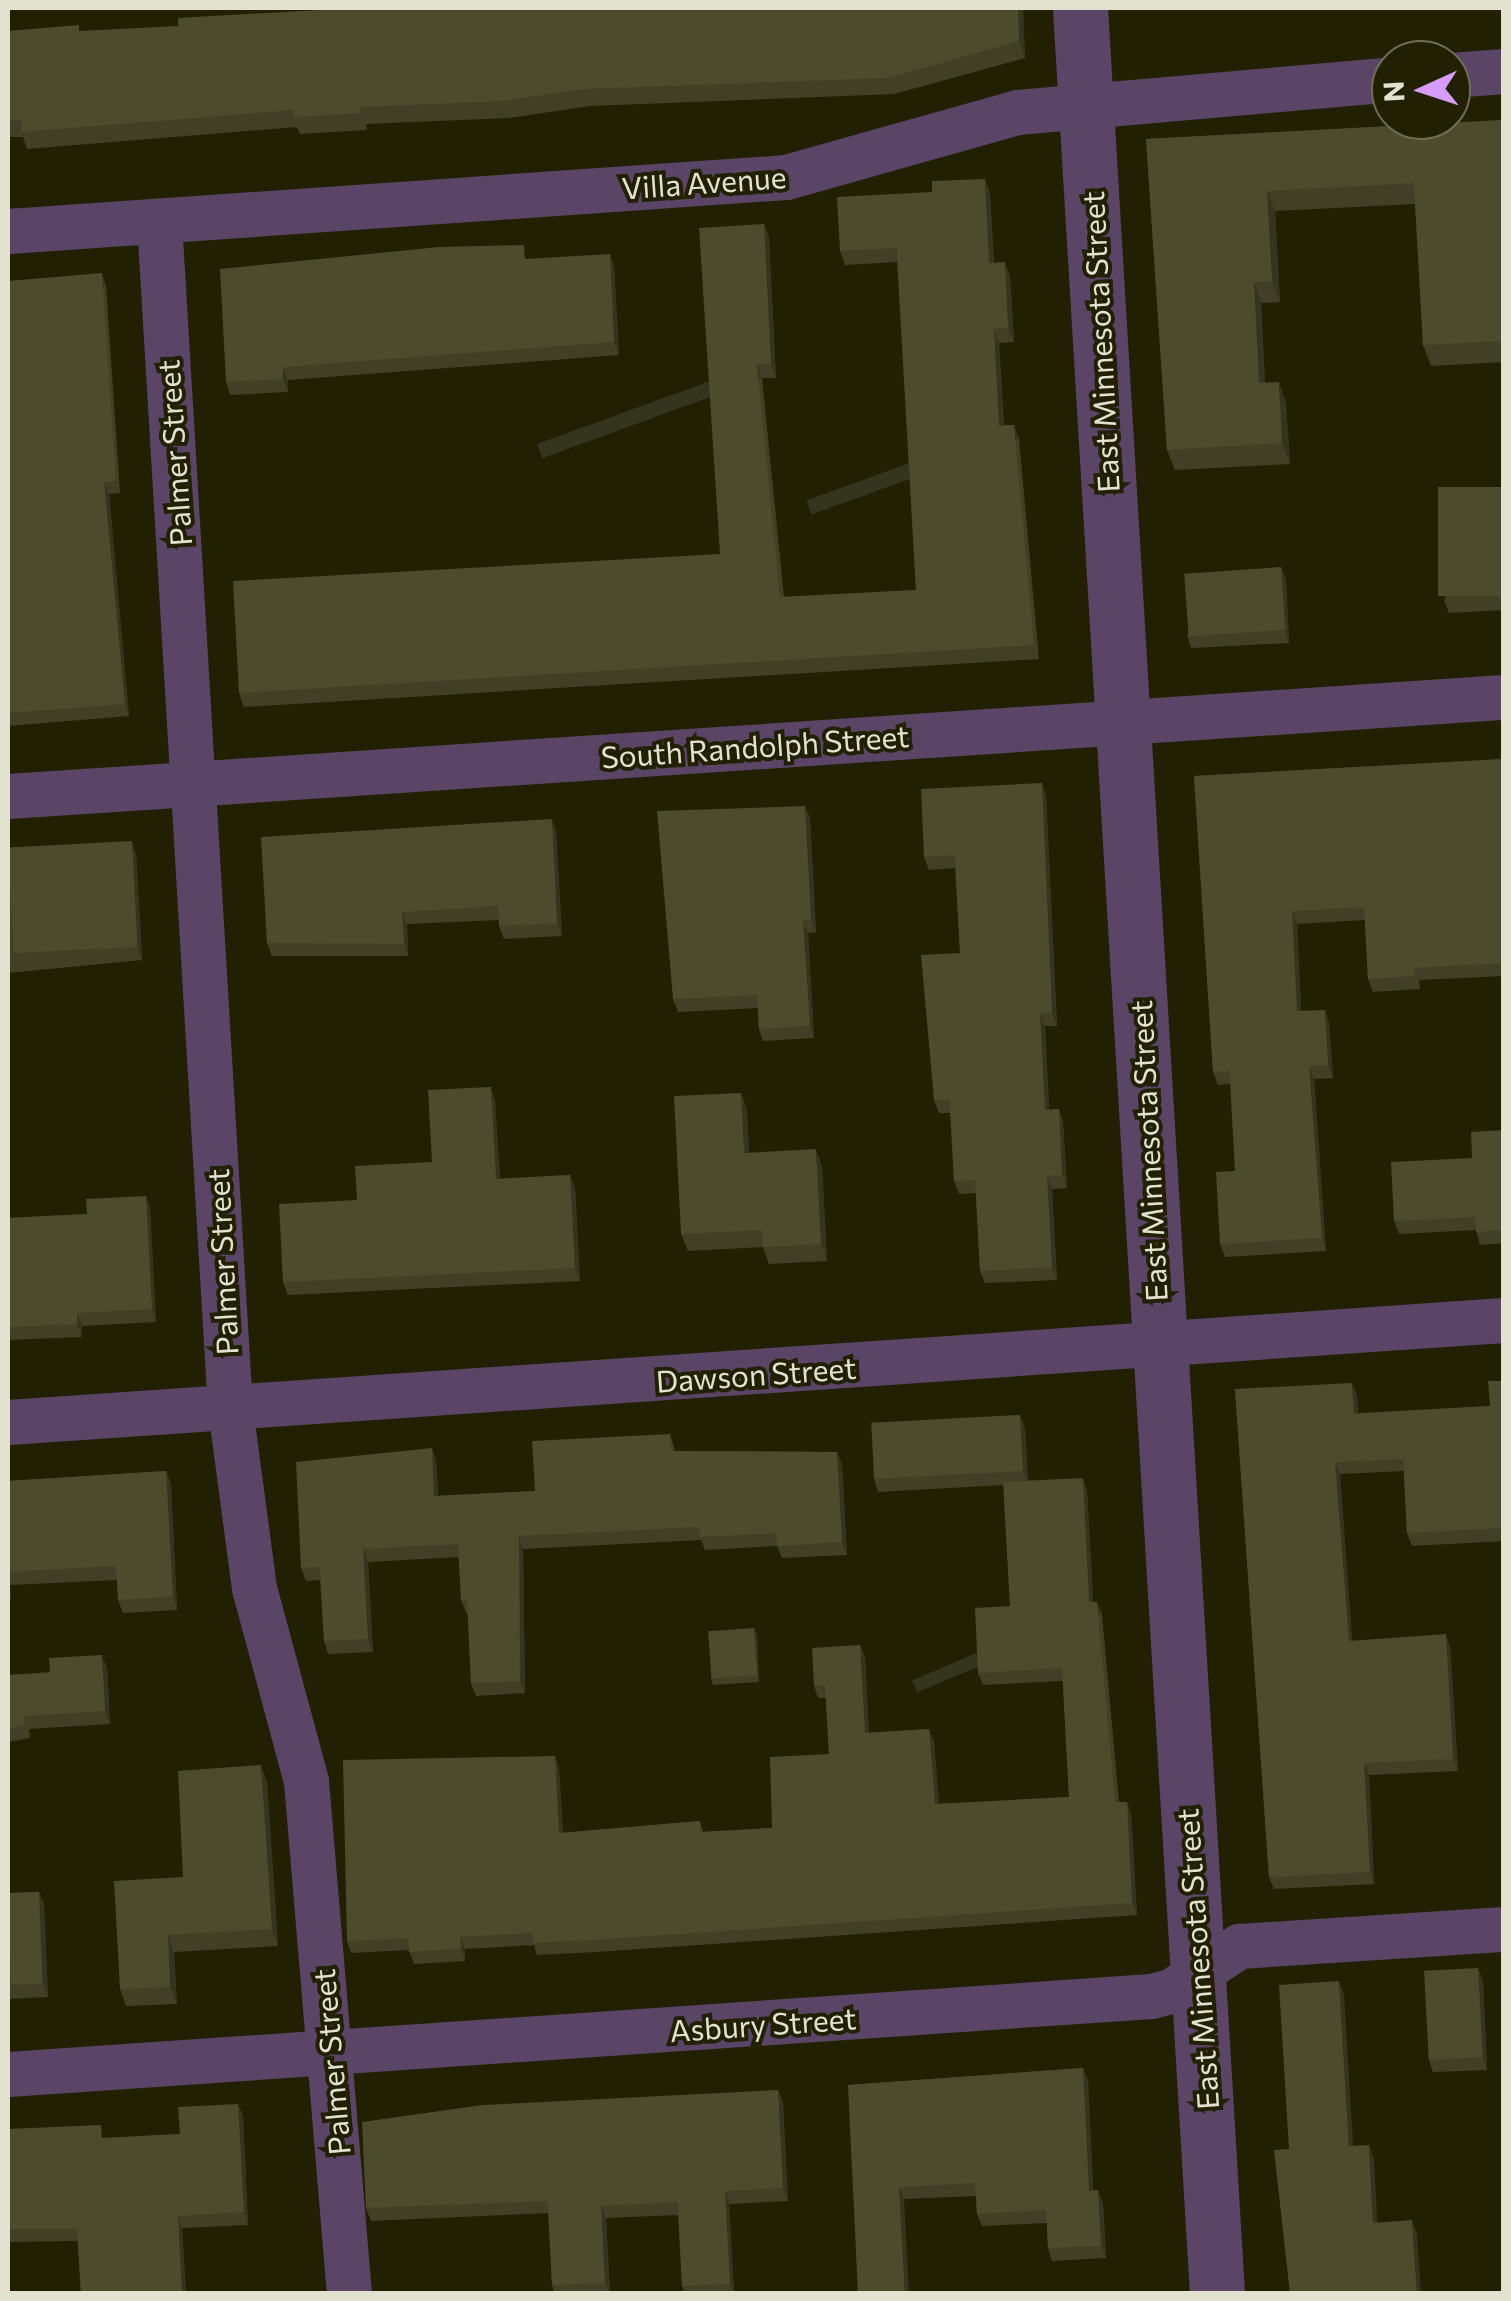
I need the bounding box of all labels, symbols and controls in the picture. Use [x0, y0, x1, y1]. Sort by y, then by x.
north arrow [1371, 40, 1471, 140]
text: N [1376, 80, 1411, 103]
street label: Villa Avenue [620, 158, 788, 206]
street label: East Minnesota Street [1074, 190, 1126, 494]
street label: Palmer Street [150, 359, 198, 547]
street label: South Randolph Street [600, 717, 910, 775]
street label: East Minnesota Street [1122, 999, 1174, 1303]
street label: Palmer Street [199, 1168, 245, 1356]
street label: Dawson Street [655, 1349, 857, 1399]
street label: East Minnesota Street [1169, 1807, 1225, 2111]
street label: Palmer Street [305, 1967, 357, 2157]
street label: Asbury Street [669, 2000, 857, 2048]

